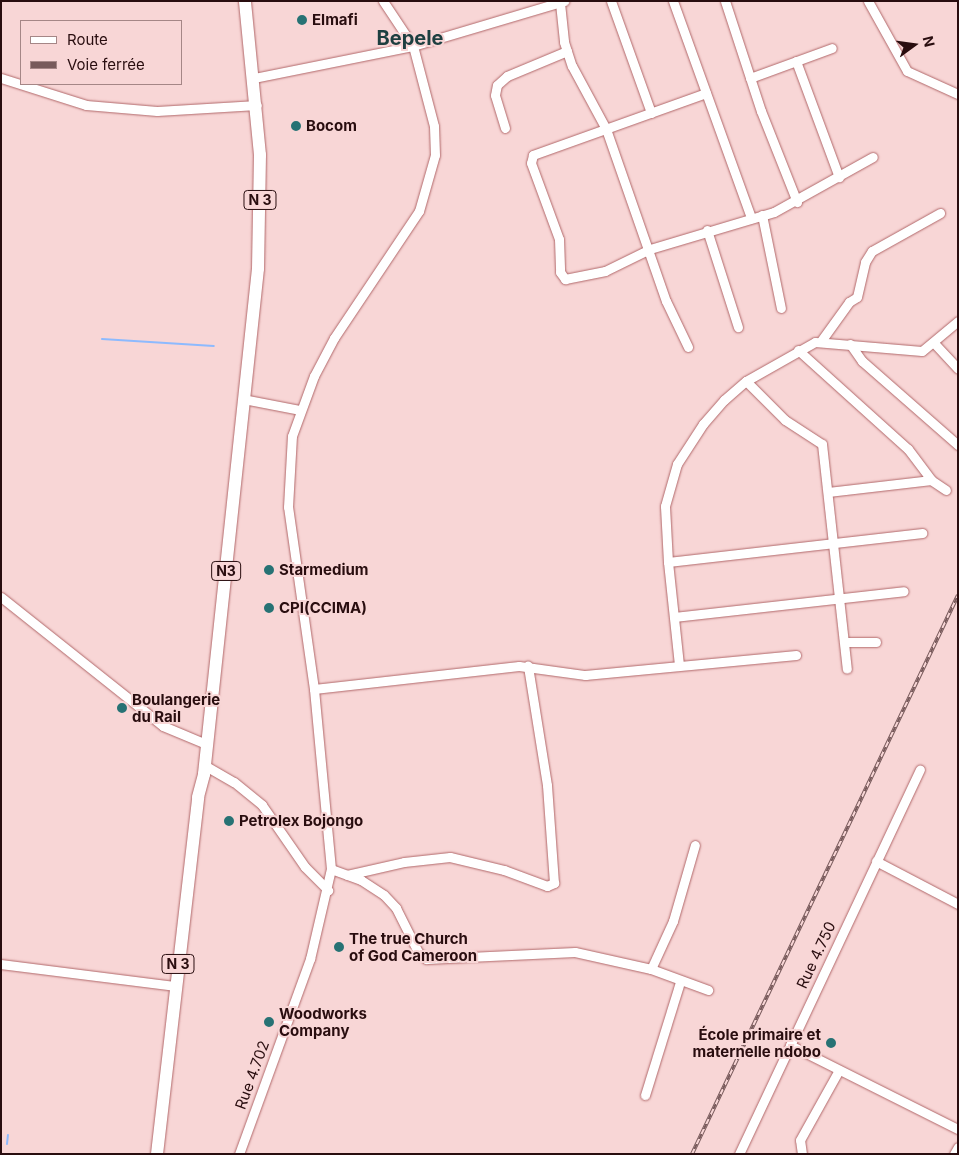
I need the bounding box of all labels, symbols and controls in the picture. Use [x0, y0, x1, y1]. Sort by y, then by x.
place label: Elmafi [312, 11, 358, 29]
marker: Elmafi [296, 14, 308, 26]
legend [20, 20, 182, 85]
north arrow [889, 20, 939, 70]
district label: Bepele [376, 26, 444, 50]
text: Route [67, 30, 108, 49]
text: N [919, 34, 939, 48]
text: Voie ferrée [67, 55, 145, 74]
place label: Bocom [306, 117, 357, 135]
marker: Bocom [290, 120, 302, 132]
road number: N 3 [242, 188, 278, 212]
road number: N3 [211, 560, 241, 582]
place label: Starmedium [279, 561, 368, 579]
marker: Starmedium [263, 564, 275, 576]
place label: CPI(CCIMA) [279, 599, 367, 617]
marker: CPI(CCIMA) [263, 602, 275, 614]
place label: Boulangerie du Rail [132, 690, 220, 725]
marker: Boulangerie du Rail [116, 702, 128, 714]
place label: Petrolex Bojongo [239, 812, 363, 830]
marker: Petrolex Bojongo [223, 815, 235, 827]
street label: Rue 4.750 [793, 919, 839, 991]
place label: The true Church of God Cameroon [349, 929, 477, 964]
marker: The true Church of God Cameroon [333, 941, 345, 953]
road number: N 3 [160, 952, 196, 976]
place label: Woodworks Company [279, 1004, 367, 1039]
marker: Woodworks Company [263, 1016, 275, 1028]
place label: École primaire et maternelle ndobo [693, 1025, 821, 1060]
marker: École primaire et maternelle ndobo [825, 1037, 837, 1049]
street label: Rue 4.702 [231, 1038, 273, 1112]

